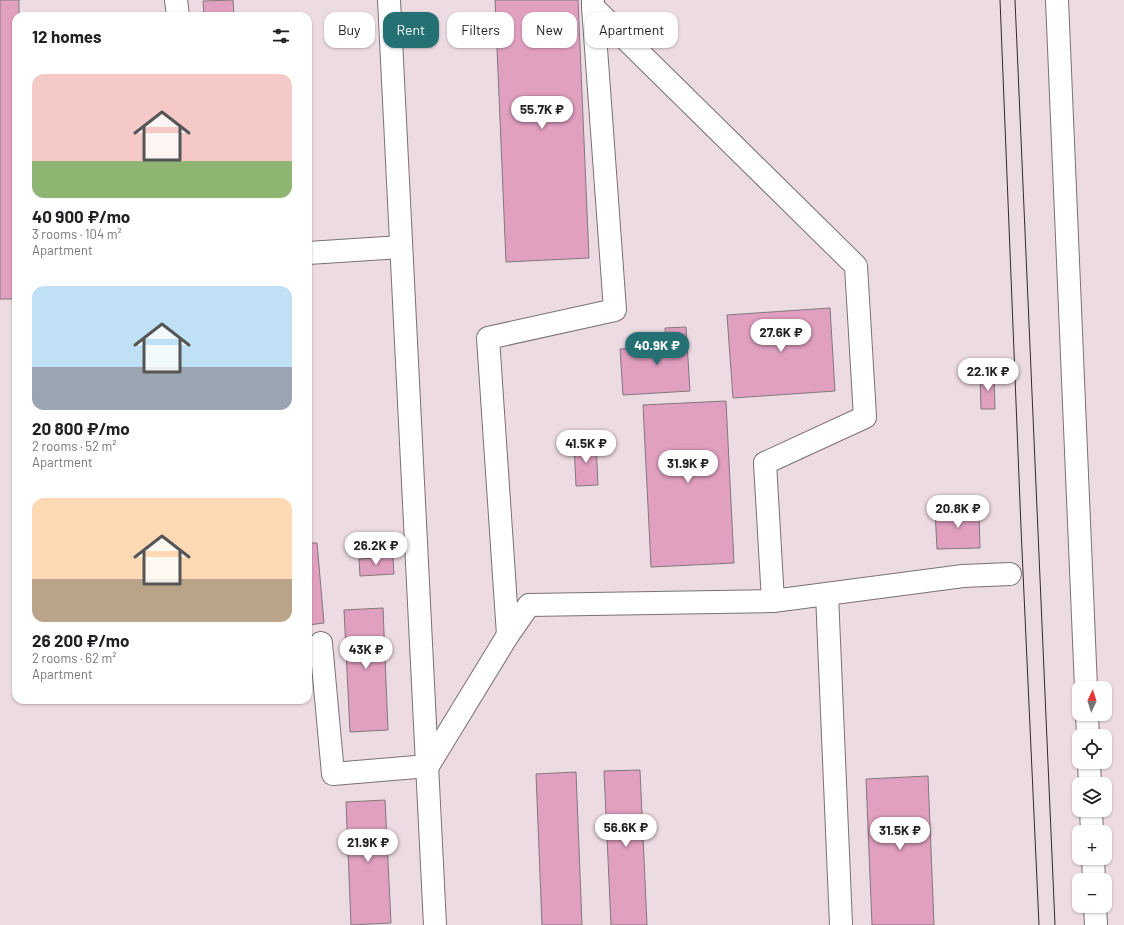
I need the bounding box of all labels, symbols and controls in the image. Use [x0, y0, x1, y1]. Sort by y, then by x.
chip: Buy [324, 12, 375, 48]
chip: Rent [383, 12, 439, 48]
chip: Filters [447, 12, 514, 48]
chip: New [522, 12, 577, 48]
chip: Apartment [585, 12, 678, 48]
icon: filters [270, 25, 292, 47]
text: 12 homes [32, 26, 102, 46]
pin: 55.7K ₽ [505, 96, 579, 130]
icon: home [126, 100, 198, 172]
text: 55.7K ₽ [520, 101, 564, 117]
text: 40 900 ₽/mo [32, 206, 130, 226]
text: 3 rooms · 104 m² [32, 226, 122, 242]
text: Apartment [32, 242, 93, 258]
icon: home [126, 312, 198, 384]
pin: 27.6K ₽ [744, 319, 818, 353]
text: 27.6K ₽ [759, 324, 803, 340]
pin: 40.9K ₽ [620, 332, 694, 366]
text: 40.9K ₽ [634, 337, 680, 353]
pin: 22.1K ₽ [951, 358, 1025, 392]
text: 22.1K ₽ [967, 363, 1009, 379]
text: 20 800 ₽/mo [32, 418, 130, 438]
pin: 41.5K ₽ [549, 430, 623, 464]
text: 41.5K ₽ [565, 435, 607, 451]
text: 2 rooms · 52 m² [32, 438, 117, 454]
pin: 31.9K ₽ [651, 450, 725, 484]
text: Apartment [32, 454, 93, 470]
text: 31.9K ₽ [667, 455, 709, 471]
pin: 20.8K ₽ [921, 495, 995, 529]
text: 20.8K ₽ [935, 500, 981, 516]
icon: home [126, 524, 198, 596]
pin: 26.2K ₽ [339, 532, 413, 566]
text: 26.2K ₽ [354, 537, 398, 553]
text: 26 200 ₽/mo [32, 630, 129, 650]
pin: 43K ₽ [338, 636, 394, 670]
text: 43K ₽ [349, 641, 383, 657]
text: 2 rooms · 62 m² [32, 650, 117, 666]
text: Apartment [32, 666, 93, 682]
north arrow [1072, 681, 1112, 721]
map controls [1072, 681, 1112, 913]
button: locate [1072, 729, 1112, 769]
button: layers [1072, 777, 1112, 817]
pin: 56.6K ₽ [589, 814, 663, 848]
pin: 31.5K ₽ [863, 817, 937, 851]
text: 56.6K ₽ [604, 819, 648, 835]
text: 31.5K ₽ [879, 822, 921, 838]
button: + [1072, 825, 1112, 865]
pin: 21.9K ₽ [331, 829, 405, 863]
text: 21.9K ₽ [347, 834, 389, 850]
button: − [1072, 873, 1112, 913]

